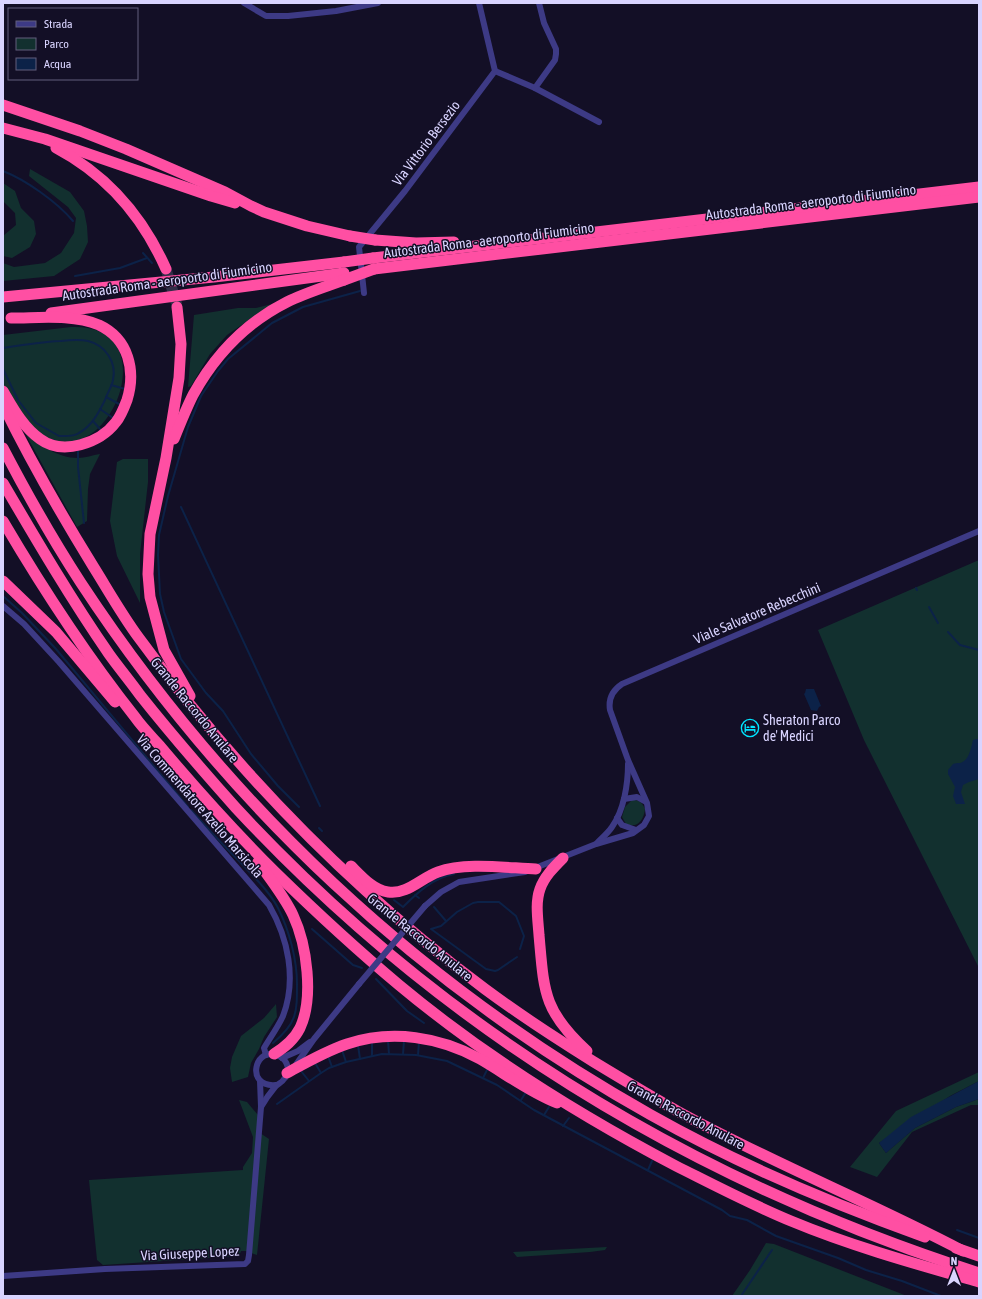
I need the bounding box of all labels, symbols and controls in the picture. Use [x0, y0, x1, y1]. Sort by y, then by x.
legend [8, 8, 138, 80]
text: Strada [44, 17, 73, 31]
text: Parco [44, 37, 69, 51]
text: Acqua [44, 57, 71, 71]
street label: Via Vittorio Bersezio [389, 97, 463, 189]
street label: Autostrada Roma - aeroporto di Fiumicino [705, 181, 917, 223]
street label: Autostrada Roma - aeroporto di Fiumicino [383, 219, 595, 261]
street label: Autostrada Roma - aeroporto di Fiumicino [61, 258, 273, 304]
street label: Viale Salvatore Rebecchini [691, 579, 823, 647]
street label: Grande Raccordo Anulare [148, 654, 242, 766]
place label: Sheraton Parco de' Medici [763, 712, 841, 744]
hotel icon: Sheraton Parco de' Medici [740, 718, 760, 738]
street label: Via Commendatore Azelio Marsicola [133, 731, 267, 881]
street label: Grande Raccordo Anulare [364, 890, 476, 984]
street label: Grande Raccordo Anulare [625, 1077, 747, 1153]
street label: Via Giuseppe Lopez [140, 1242, 240, 1264]
north arrow [934, 1251, 974, 1291]
text: N [951, 1255, 957, 1267]

